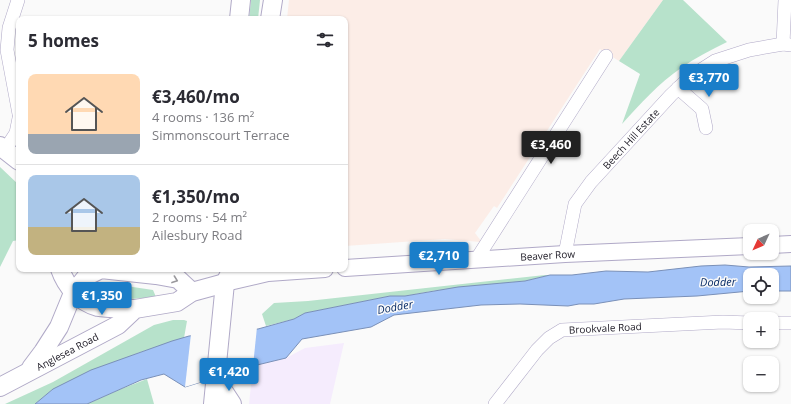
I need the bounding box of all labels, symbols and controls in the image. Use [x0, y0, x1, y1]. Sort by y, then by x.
text: 5 homes [28, 29, 99, 52]
icon: filters [314, 29, 336, 51]
pin: €3,770 [676, 64, 742, 98]
text: €3,770 [689, 68, 729, 86]
text: €3,460/mo [152, 85, 240, 108]
icon: home [60, 90, 108, 138]
street label: Beech Hill Estate [599, 105, 662, 172]
text: 4 rooms · 136 m² [152, 108, 254, 126]
text: Simmonscourt Terrace [152, 126, 290, 144]
pin: €3,460 [518, 131, 584, 165]
text: €3,460 [531, 135, 571, 153]
text: €1,350/mo [152, 185, 240, 208]
icon: home [60, 191, 108, 239]
text: 2 rooms · 54 m² [152, 208, 247, 226]
north arrow [743, 224, 779, 260]
map controls [743, 224, 779, 392]
text: Ailesbury Road [152, 226, 242, 244]
pin: €2,710 [406, 242, 472, 276]
text: €2,710 [419, 246, 459, 264]
street label: Beaver Row [520, 247, 576, 264]
button: locate [743, 268, 779, 304]
water label: Dodder [700, 274, 737, 289]
one-way arrow [171, 275, 178, 284]
pin: €1,350 [69, 282, 135, 316]
text: €1,350 [82, 286, 122, 304]
water label: Dodder [376, 296, 415, 317]
button: + [743, 312, 779, 348]
street label: Brookvale Road [568, 319, 642, 337]
street label: Anglesea Road [34, 330, 101, 374]
button: − [743, 356, 779, 392]
pin: €1,420 [196, 358, 262, 392]
text: €1,420 [209, 362, 249, 380]

